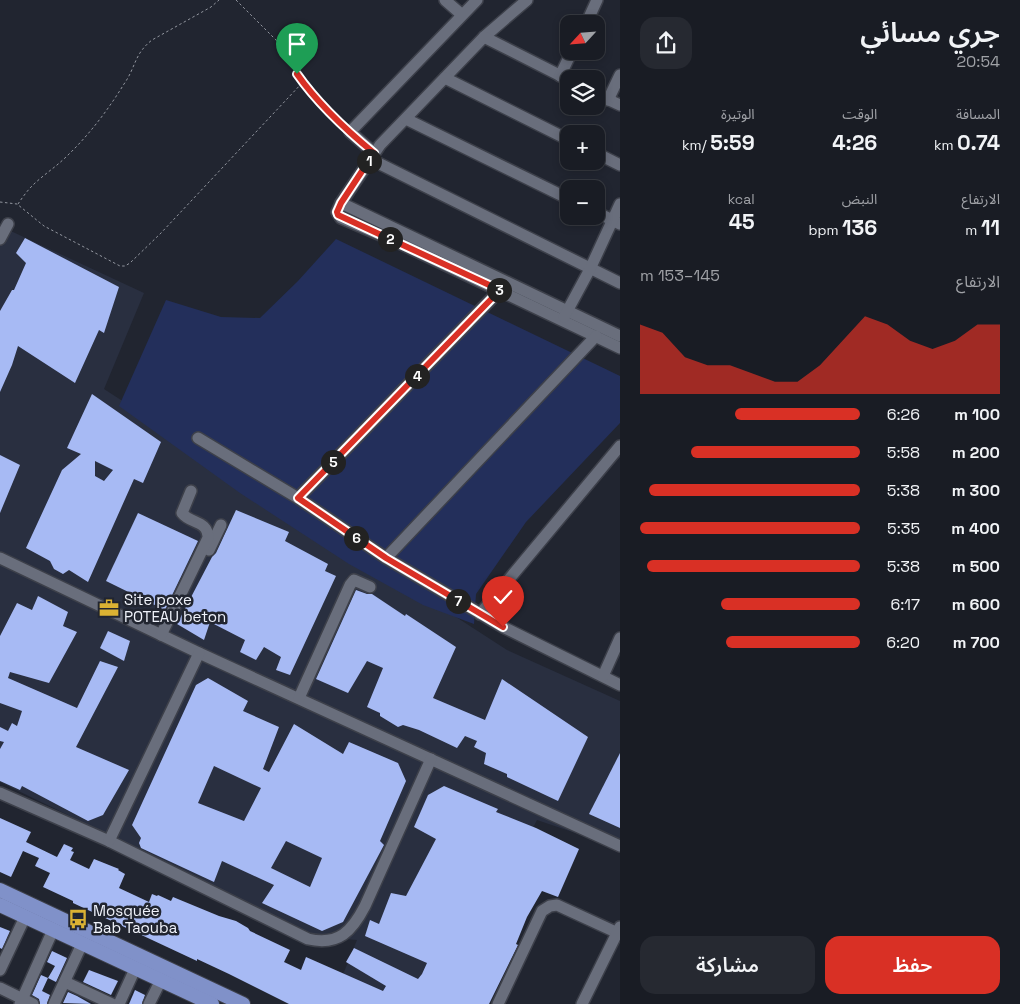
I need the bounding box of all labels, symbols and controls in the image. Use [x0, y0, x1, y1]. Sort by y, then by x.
text: جري مسائي [860, 14, 1000, 50]
north arrow [560, 15, 605, 60]
map controls [560, 15, 605, 225]
button: share [640, 17, 692, 69]
pin [276, 23, 318, 74]
icon: arrive [283, 30, 311, 58]
text: 20:54 [956, 51, 1000, 72]
button: layers [560, 70, 605, 115]
text: الوتيرة [721, 105, 755, 123]
text: الوقت [842, 105, 877, 123]
text: المسافة [956, 105, 1000, 123]
button: + [560, 125, 605, 170]
text: 5:59 [710, 129, 755, 156]
text: 4:26 [832, 129, 877, 156]
text: 0.74 [957, 129, 1000, 156]
text: /km [682, 136, 710, 154]
text: km [934, 136, 957, 154]
pin: 1 [356, 148, 382, 174]
text: 1 [366, 152, 373, 170]
button: − [560, 180, 605, 225]
text: kcal [728, 190, 755, 208]
text: النبض [842, 190, 877, 208]
text: الارتفاع [962, 190, 1000, 208]
text: 45 [729, 208, 755, 235]
text: 136 [842, 214, 877, 241]
text: 11 [981, 214, 1000, 241]
text: bpm [808, 221, 842, 239]
text: m [965, 221, 981, 239]
pin: 2 [378, 226, 402, 252]
text: 2 [386, 230, 395, 248]
text: 145–153 m [640, 265, 720, 286]
text: الارتفاع [956, 271, 1000, 292]
pin: 3 [486, 278, 512, 302]
text: 3 [495, 281, 504, 299]
pin: 4 [404, 364, 430, 388]
text: 4 [413, 367, 422, 385]
text: 6:26 [887, 404, 920, 425]
text: 100 m [954, 404, 1000, 425]
text: 5:58 [887, 442, 920, 463]
text: 200 m [952, 442, 1000, 463]
pin: 5 [320, 450, 346, 474]
text: 5 [329, 453, 338, 471]
text: 5:38 [887, 480, 920, 501]
text: 300 m [952, 480, 1000, 501]
text: 5:35 [887, 518, 920, 539]
text: 400 m [951, 518, 1000, 539]
pin: 6 [344, 526, 368, 550]
text: 6 [352, 529, 361, 547]
text: 5:38 [887, 556, 920, 577]
text: 500 m [952, 556, 1000, 577]
pin [482, 576, 524, 627]
icon: check [489, 583, 517, 611]
pin: 7 [446, 588, 470, 614]
place label: Site poxe POTEAU beton [124, 590, 226, 626]
text: 7 [455, 592, 462, 610]
text: 6:17 [890, 594, 920, 615]
text: 600 m [952, 594, 1000, 615]
office icon: Site poxe POTEAU beton [98, 597, 120, 619]
text: 6:20 [886, 632, 920, 653]
text: 700 m [953, 632, 1000, 653]
place label: Mosquée Bab Taouba [93, 901, 178, 937]
bus stop icon: Mosquée Bab Taouba [67, 908, 89, 930]
button: مشاركة [640, 936, 815, 994]
button: حفظ [825, 936, 1000, 994]

